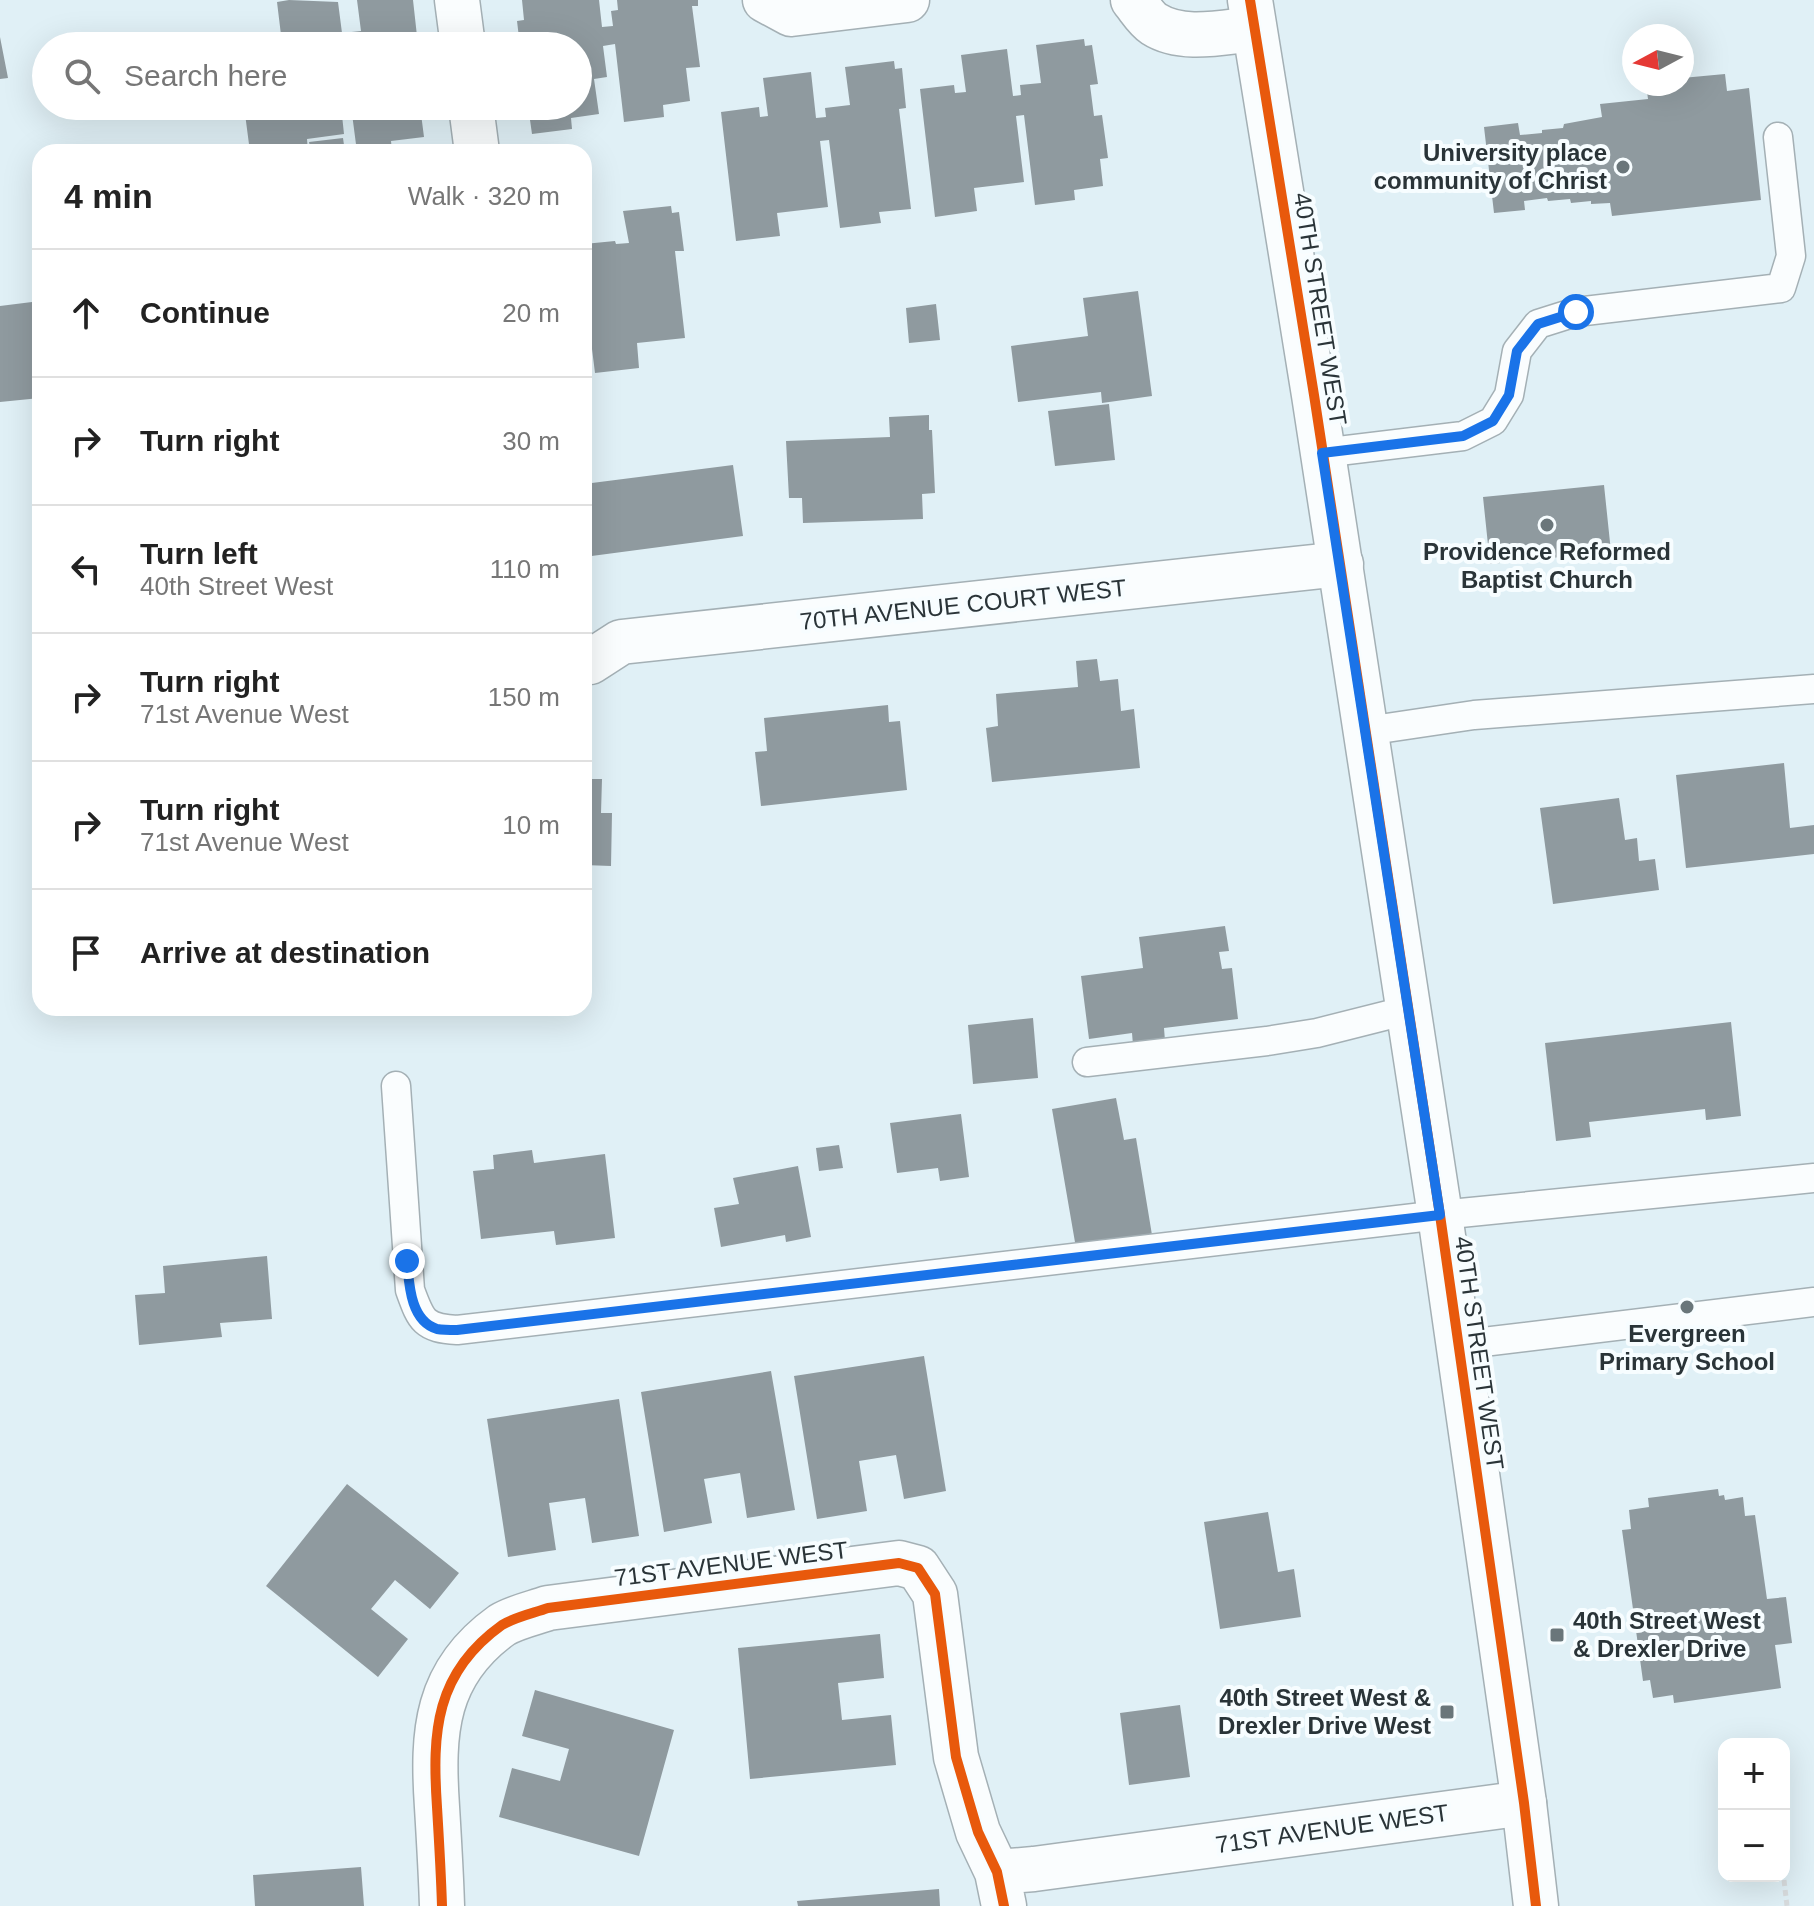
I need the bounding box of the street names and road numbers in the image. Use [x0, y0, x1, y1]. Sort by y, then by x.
street label: 40TH STREET WEST [1289, 190, 1352, 428]
street label: 70TH AVENUE COURT WEST [798, 574, 1128, 635]
street label: 40TH STREET WEST [1450, 1234, 1509, 1472]
street label: 71ST AVENUE WEST [613, 1536, 850, 1591]
street label: 71ST AVENUE WEST [1214, 1799, 1451, 1858]

